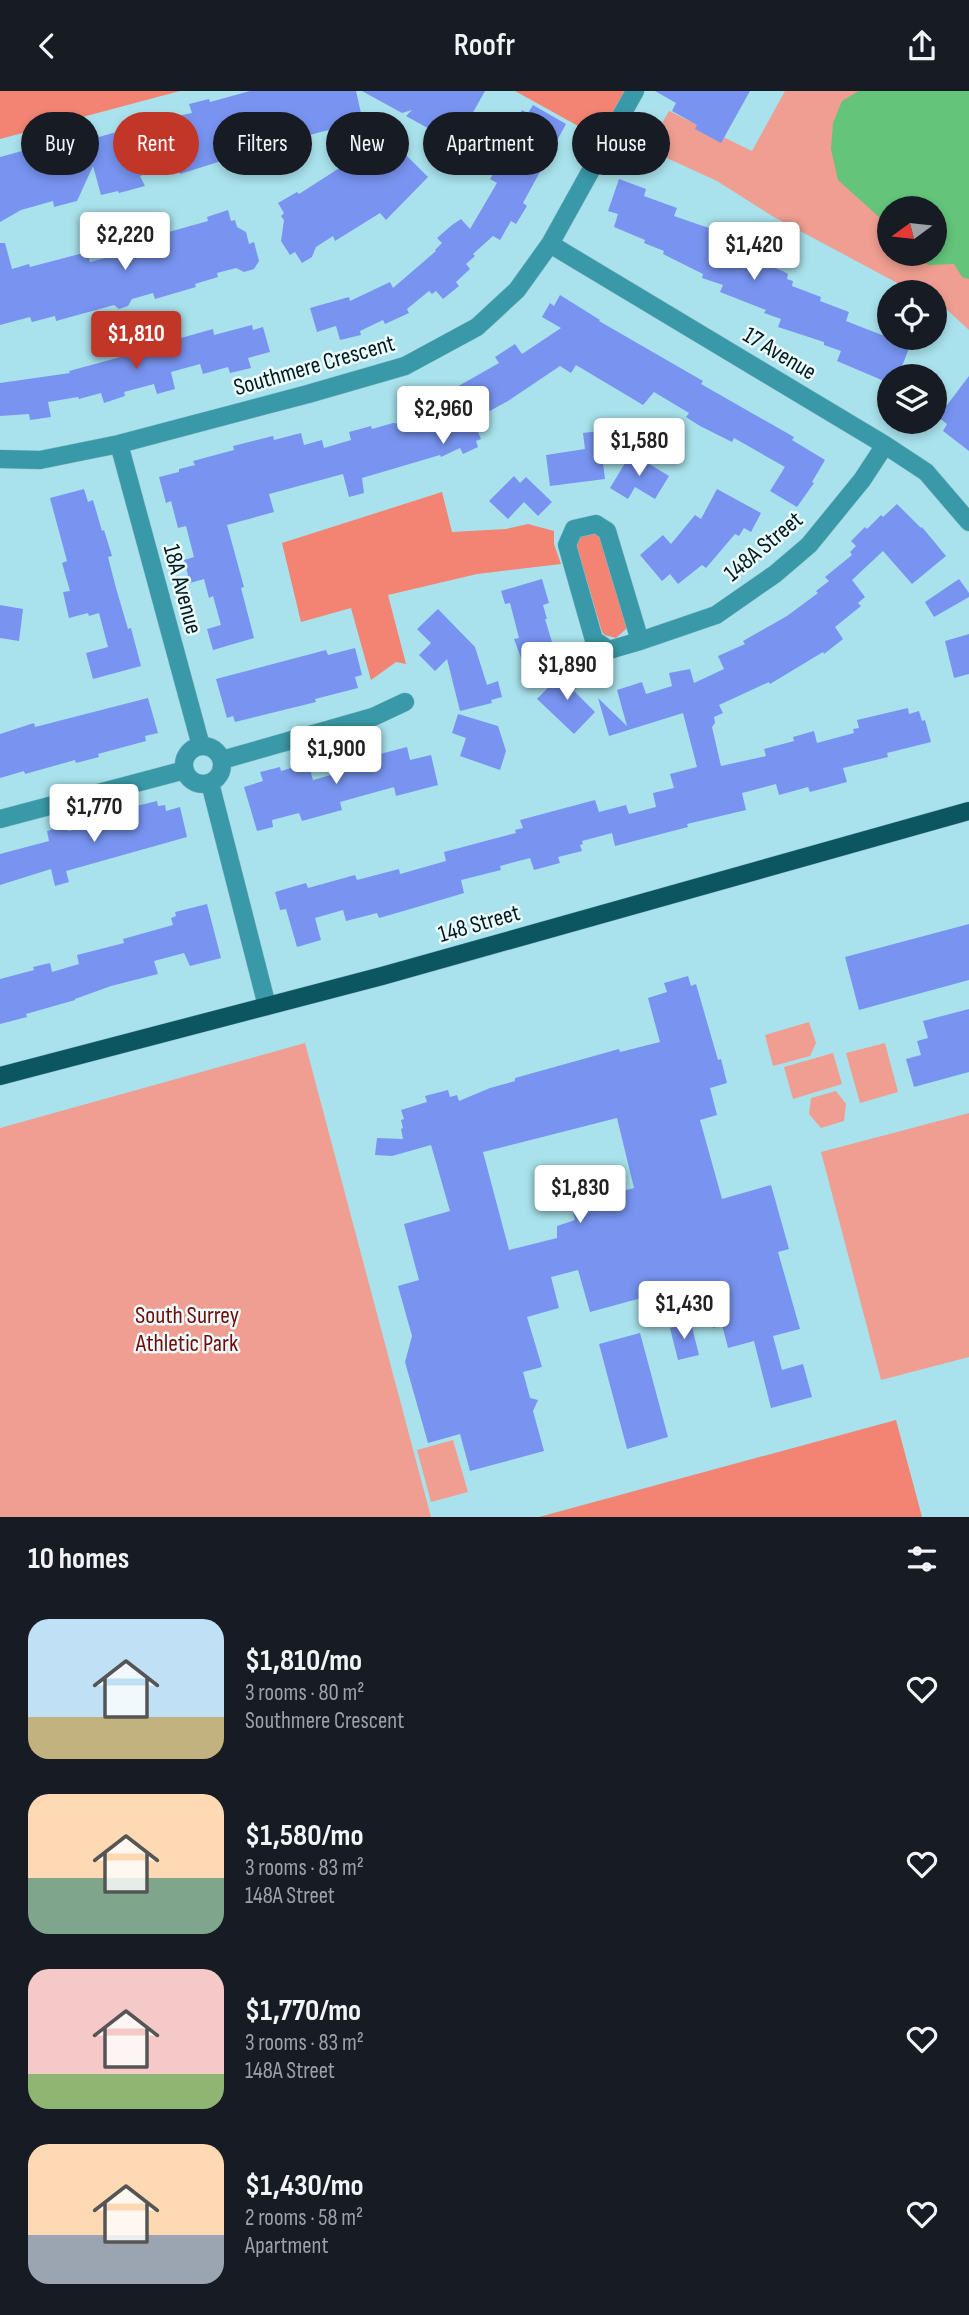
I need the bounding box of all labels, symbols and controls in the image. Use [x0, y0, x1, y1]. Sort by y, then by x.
text: Roofr [454, 26, 515, 65]
icon: back [28, 27, 66, 65]
icon: share [903, 27, 941, 65]
chip: Buy [21, 112, 99, 175]
chip: Rent [113, 112, 199, 175]
chip: Filters [213, 112, 312, 175]
chip: New [326, 112, 409, 175]
chip: Apartment [423, 112, 558, 175]
chip: House [572, 112, 670, 175]
north arrow [877, 196, 947, 266]
map controls [877, 196, 947, 434]
pin: $2,220 [68, 213, 182, 272]
text: $2,220 [96, 221, 154, 249]
pin: $1,420 [697, 223, 811, 282]
text: $1,420 [725, 231, 783, 259]
button: locate [877, 280, 947, 350]
pin: $1,810 [79, 311, 193, 371]
text: $1,810 [107, 320, 165, 348]
street label: 17 Avenue [738, 320, 822, 387]
street label: Southmere Crescent [230, 329, 398, 402]
button: layers [877, 364, 947, 434]
pin: $2,960 [386, 387, 500, 446]
text: $2,960 [413, 395, 473, 423]
pin: $1,580 [582, 419, 696, 478]
text: $1,580 [610, 427, 668, 455]
street label: 148A Street [718, 505, 809, 588]
street label: 18A Avenue [157, 541, 208, 637]
pin: $1,890 [510, 643, 624, 702]
text: $1,890 [537, 651, 597, 679]
pin: $1,900 [279, 727, 393, 786]
text: $1,900 [306, 735, 366, 763]
pin: $1,770 [37, 785, 151, 844]
text: $1,770 [66, 793, 122, 821]
street label: 148 Street [435, 898, 523, 949]
pin: $1,830 [523, 1165, 637, 1225]
text: $1,830 [551, 1174, 609, 1202]
pin: $1,430 [627, 1281, 741, 1341]
text: $1,430 [655, 1290, 713, 1318]
park label: South Surrey Athletic Park [135, 1301, 239, 1358]
icon: filters [903, 1540, 941, 1578]
text: 10 homes [28, 1541, 129, 1577]
text: $1,810/mo [245, 1643, 362, 1679]
icon: home [84, 1647, 168, 1731]
icon: heart [903, 1670, 941, 1708]
text: 3 rooms · 80 m² [245, 1679, 364, 1707]
text: Southmere Crescent [245, 1707, 404, 1735]
text: $1,580/mo [245, 1818, 364, 1854]
icon: home [84, 1822, 168, 1906]
icon: heart [903, 1845, 941, 1883]
text: 3 rooms · 83 m² [245, 1854, 364, 1882]
text: 148A Street [245, 1882, 335, 1910]
text: $1,770/mo [245, 1993, 361, 2029]
icon: home [84, 1997, 168, 2081]
icon: heart [903, 2020, 941, 2058]
text: 3 rooms · 83 m² [245, 2029, 364, 2057]
text: 148A Street [245, 2057, 335, 2085]
text: $1,430/mo [245, 2168, 364, 2204]
icon: home [84, 2172, 168, 2256]
icon: heart [903, 2195, 941, 2233]
text: 2 rooms · 58 m² [245, 2204, 363, 2232]
text: Apartment [245, 2232, 329, 2260]

